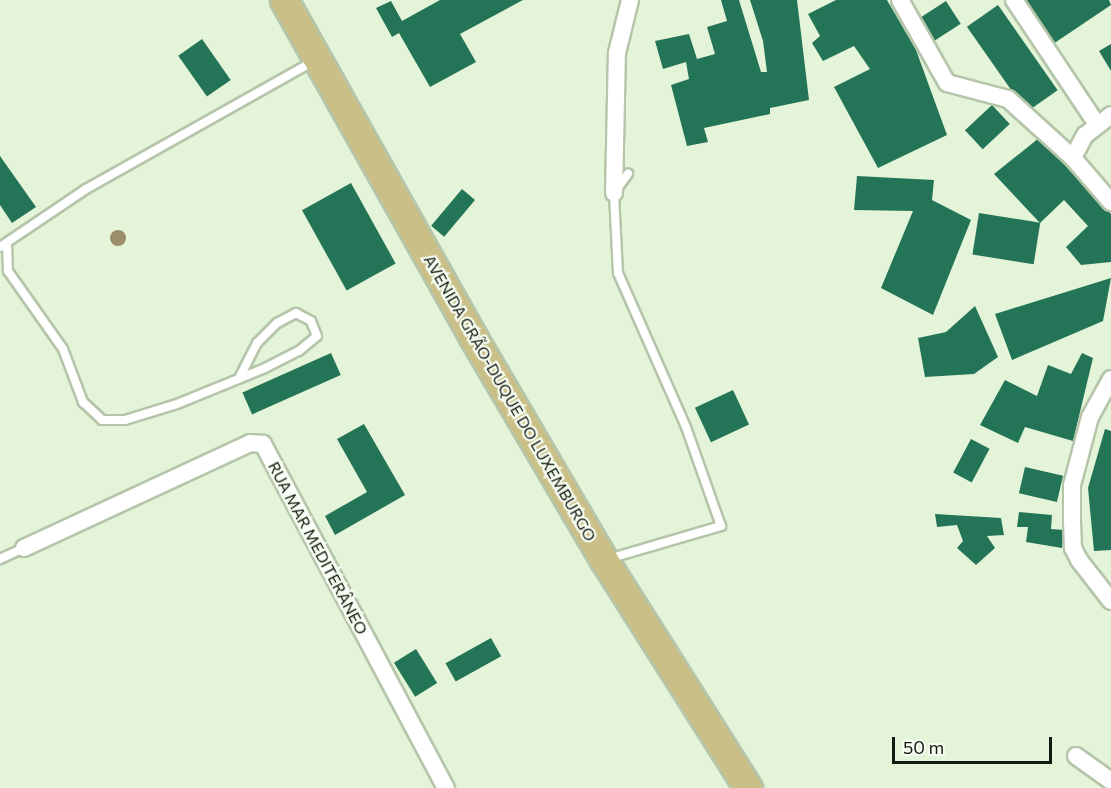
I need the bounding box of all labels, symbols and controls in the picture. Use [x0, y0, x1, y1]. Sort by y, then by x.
street label: AVENIDA GRÃO-DUQUE DO LUXEMBURGO [420, 251, 600, 545]
street label: RUA MAR MEDITERÂNEO [264, 458, 372, 638]
scale bar [895, 725, 1056, 763]
text: 50 m [903, 736, 944, 758]

